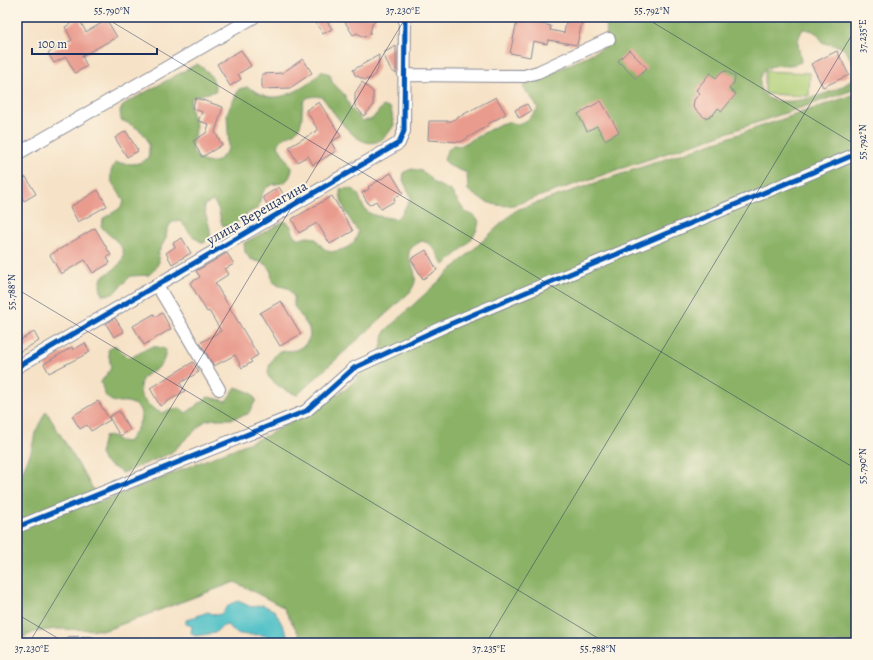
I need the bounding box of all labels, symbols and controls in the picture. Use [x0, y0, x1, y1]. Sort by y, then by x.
text: 55.790°N [94, 4, 130, 17]
text: 37.230°E [386, 4, 420, 17]
text: 55.792°N [634, 4, 670, 17]
text: 37.235°E [856, 19, 869, 53]
scale bar [32, 30, 157, 56]
text: 100 m [38, 36, 67, 52]
text: 55.792°N [856, 124, 869, 160]
street label: улица Верещагина [202, 176, 311, 250]
text: 55.788°N [5, 274, 18, 310]
text: 55.790°N [856, 448, 869, 484]
text: 37.230°E [15, 642, 49, 655]
text: 37.235°E [472, 642, 506, 655]
text: 55.788°N [580, 642, 616, 655]

